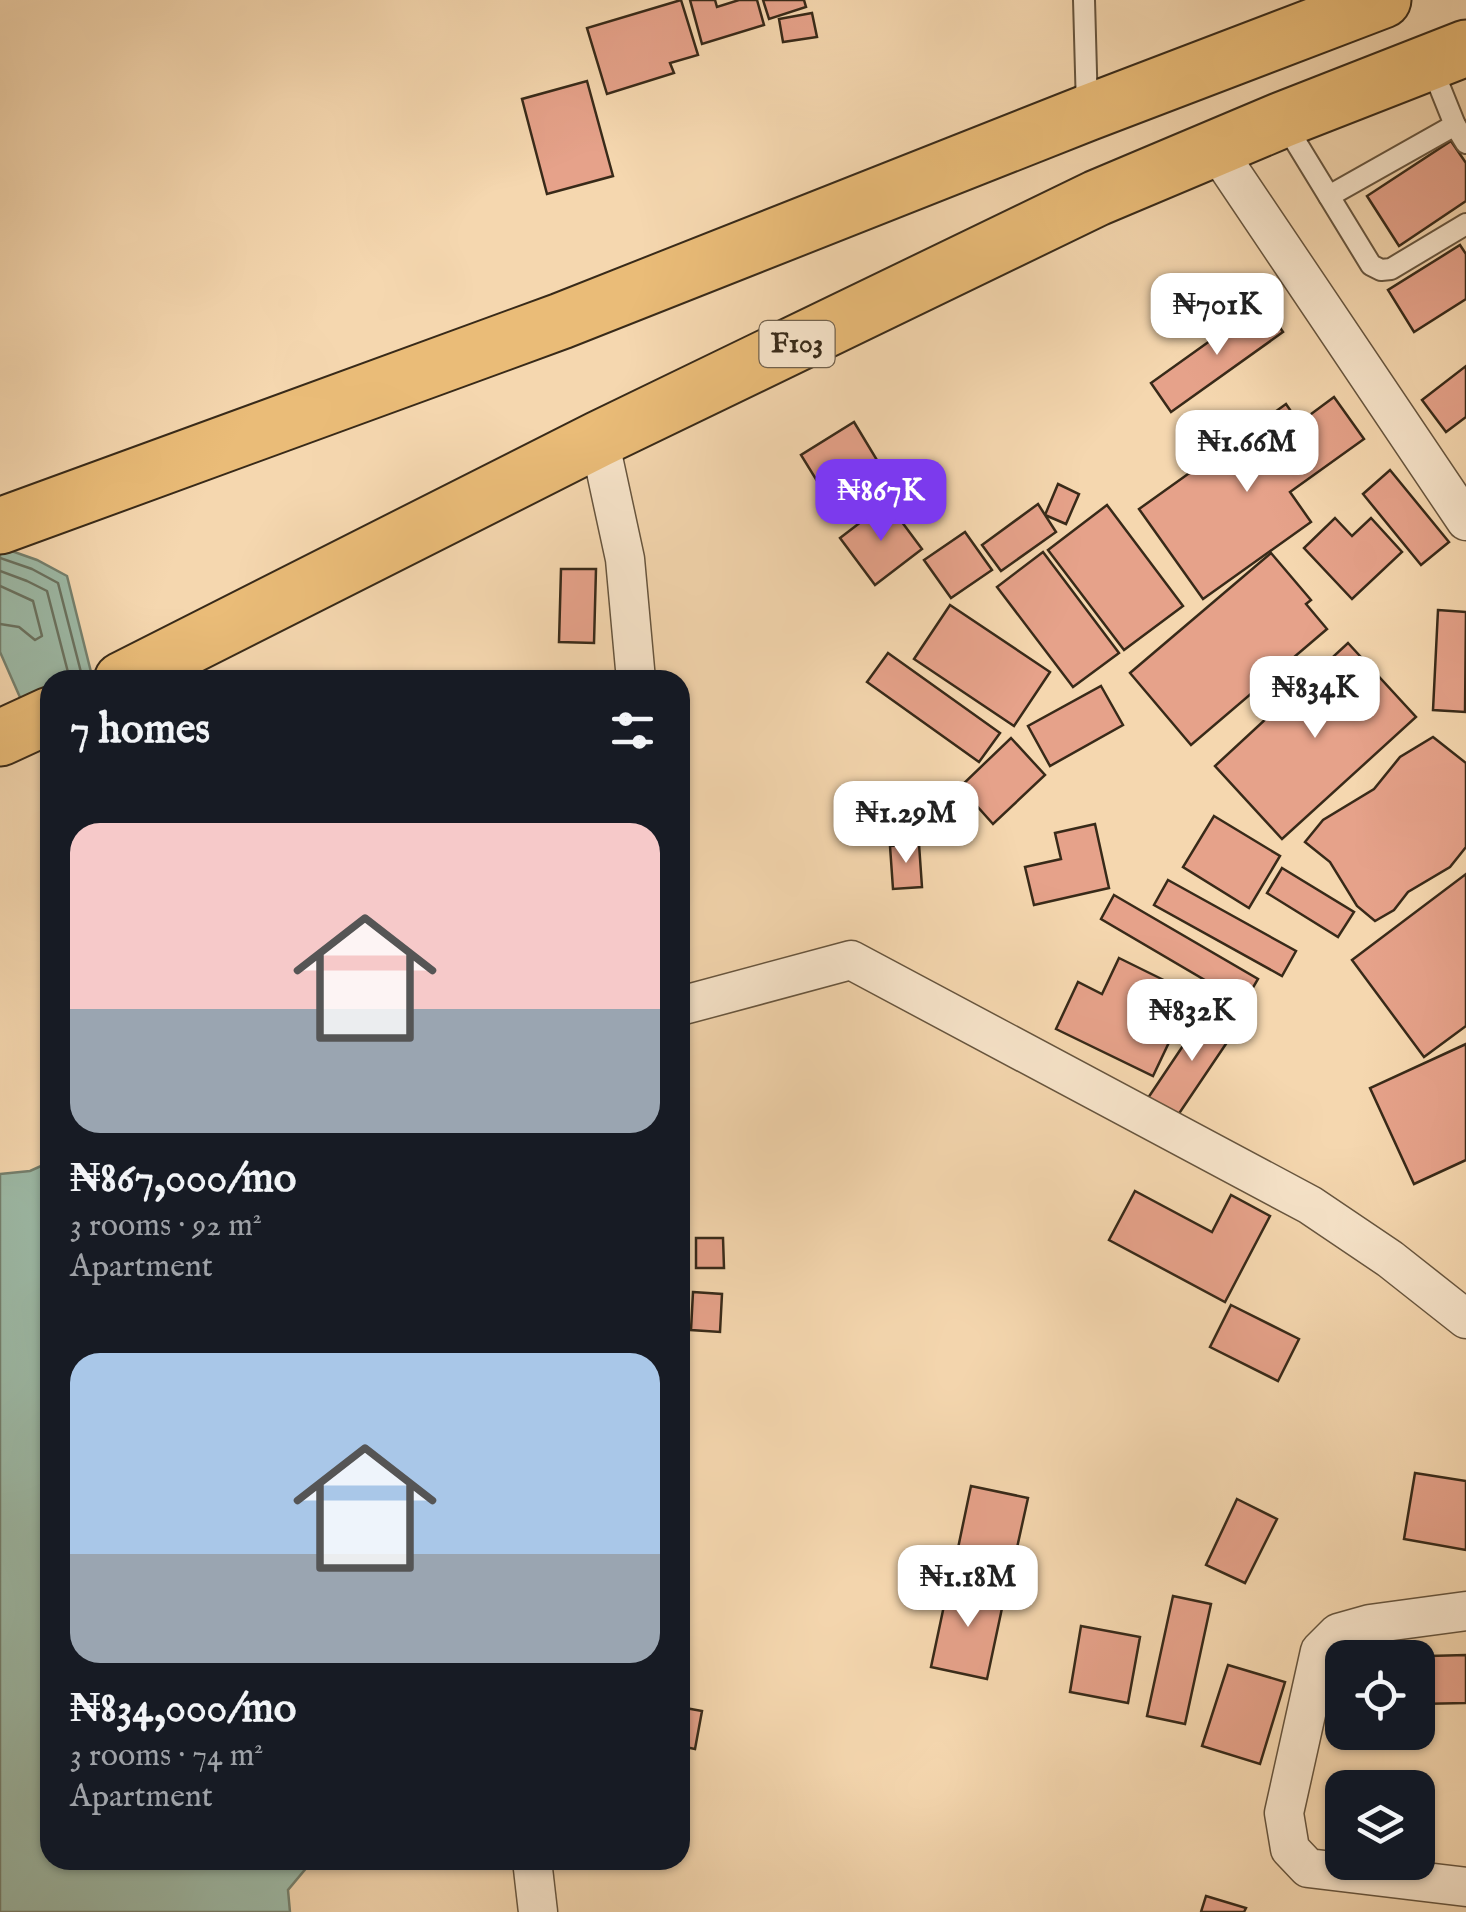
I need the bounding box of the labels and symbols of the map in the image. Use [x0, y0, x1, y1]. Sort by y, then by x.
pin: ₦701K [1147, 273, 1287, 358]
road number: F103 [760, 321, 834, 367]
pin: ₦1.66M [1166, 410, 1328, 495]
pin: ₦867K [811, 459, 951, 544]
pin: ₦834K [1245, 656, 1385, 741]
pin: ₦1.29M [825, 781, 987, 866]
pin: ₦832K [1122, 979, 1262, 1064]
pin: ₦1.18M [887, 1545, 1049, 1630]

